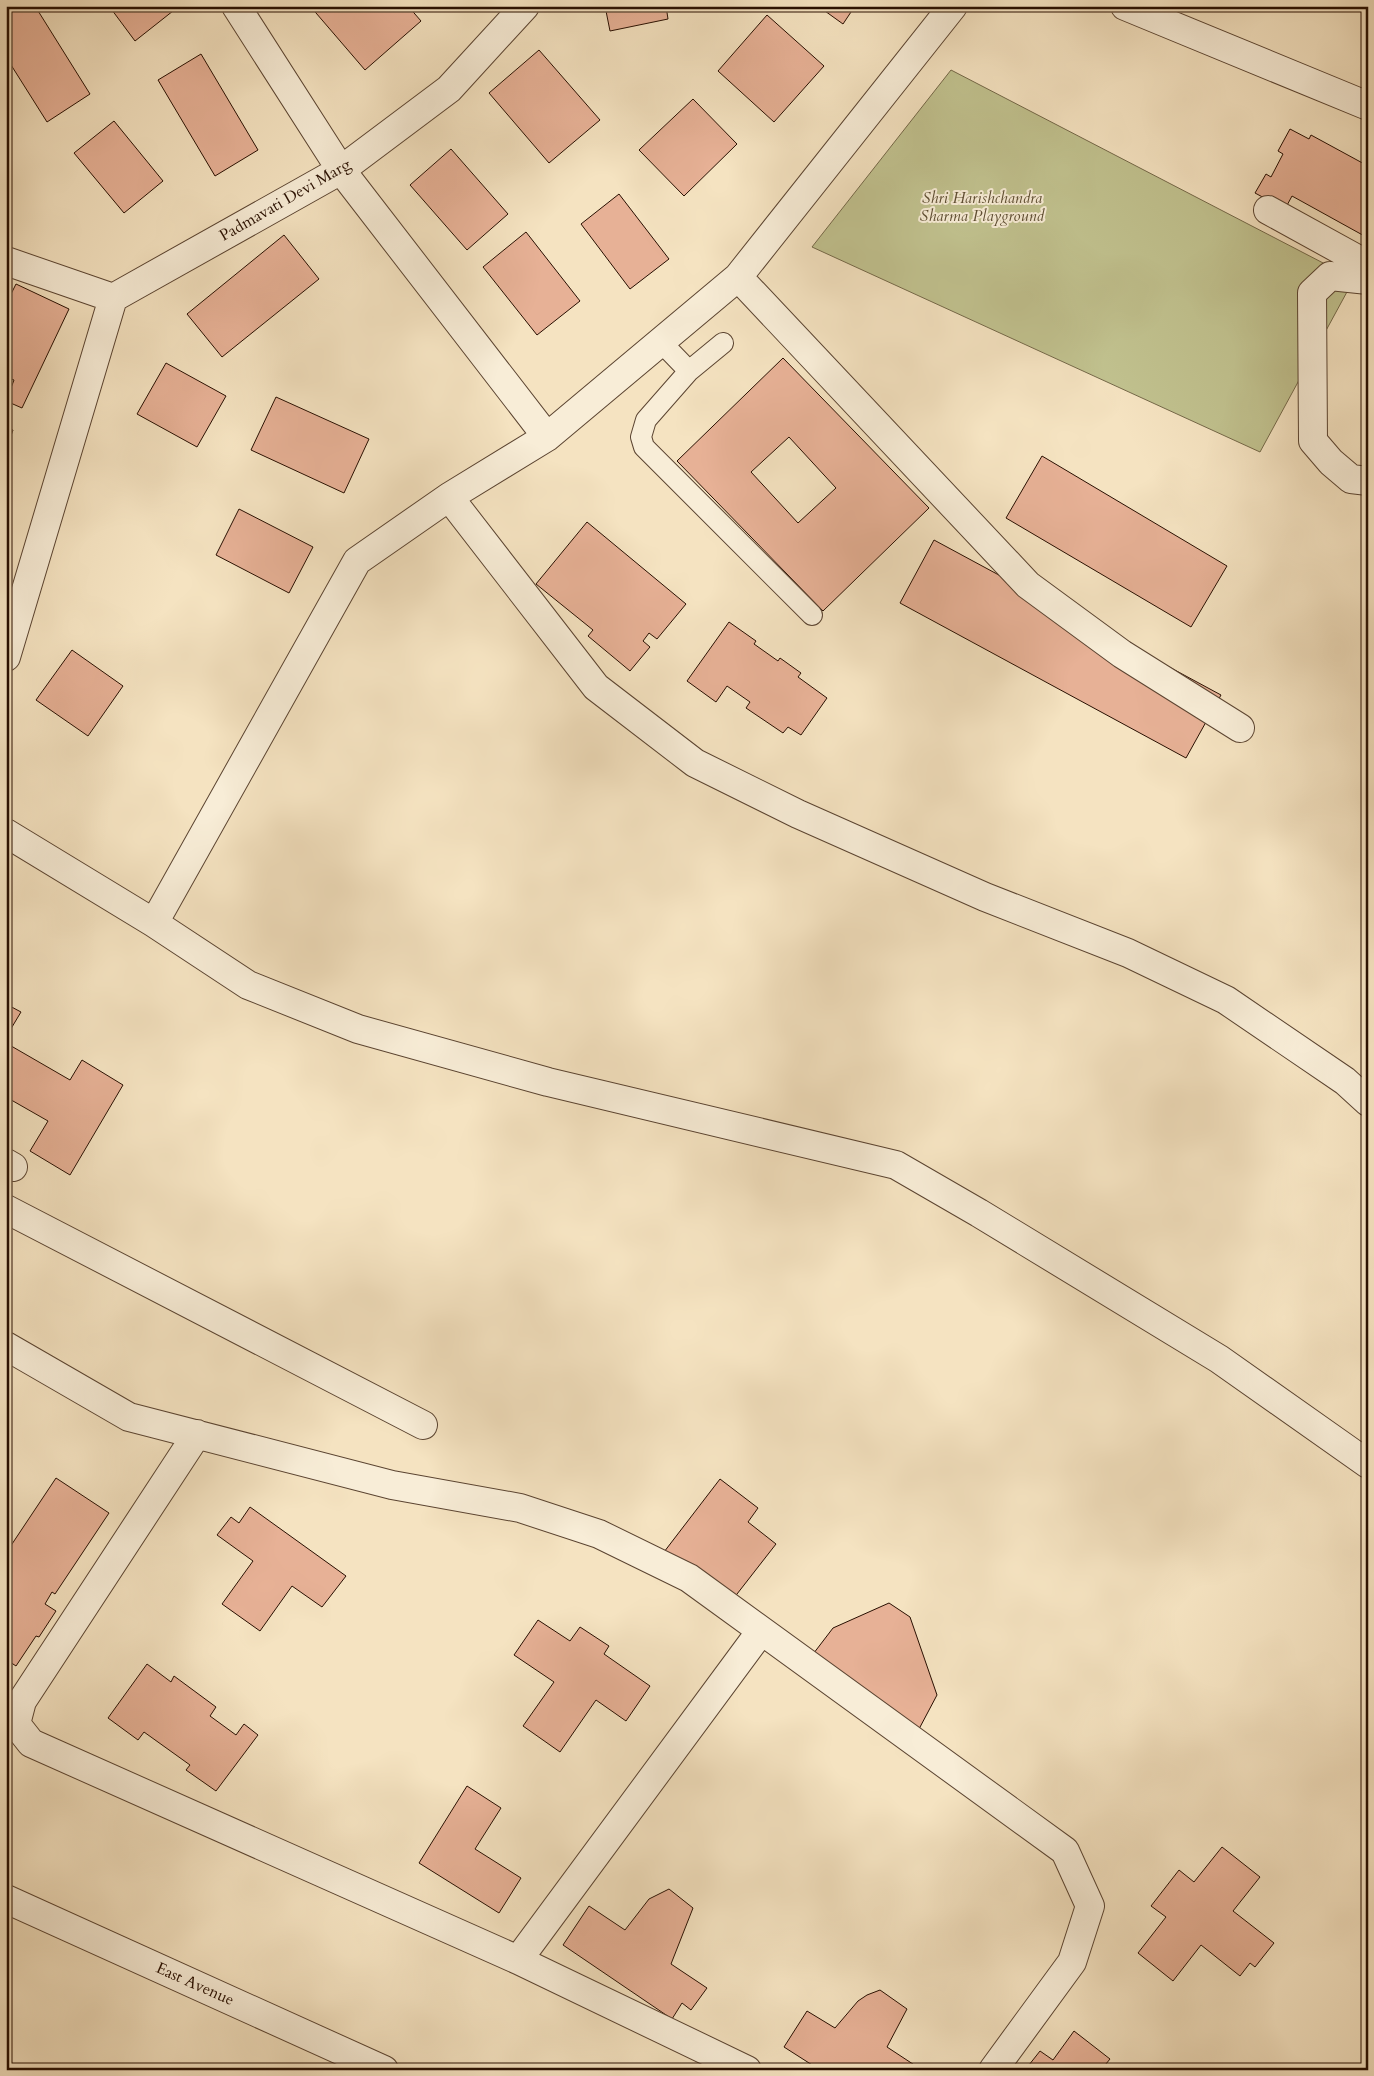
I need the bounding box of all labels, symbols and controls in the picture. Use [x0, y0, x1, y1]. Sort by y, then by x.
street label: Padmavati Devi Marg [215, 153, 355, 247]
park label: Shri Harishchandra Sharma Playground [920, 187, 1045, 227]
street label: East Avenue [152, 1957, 238, 2011]

